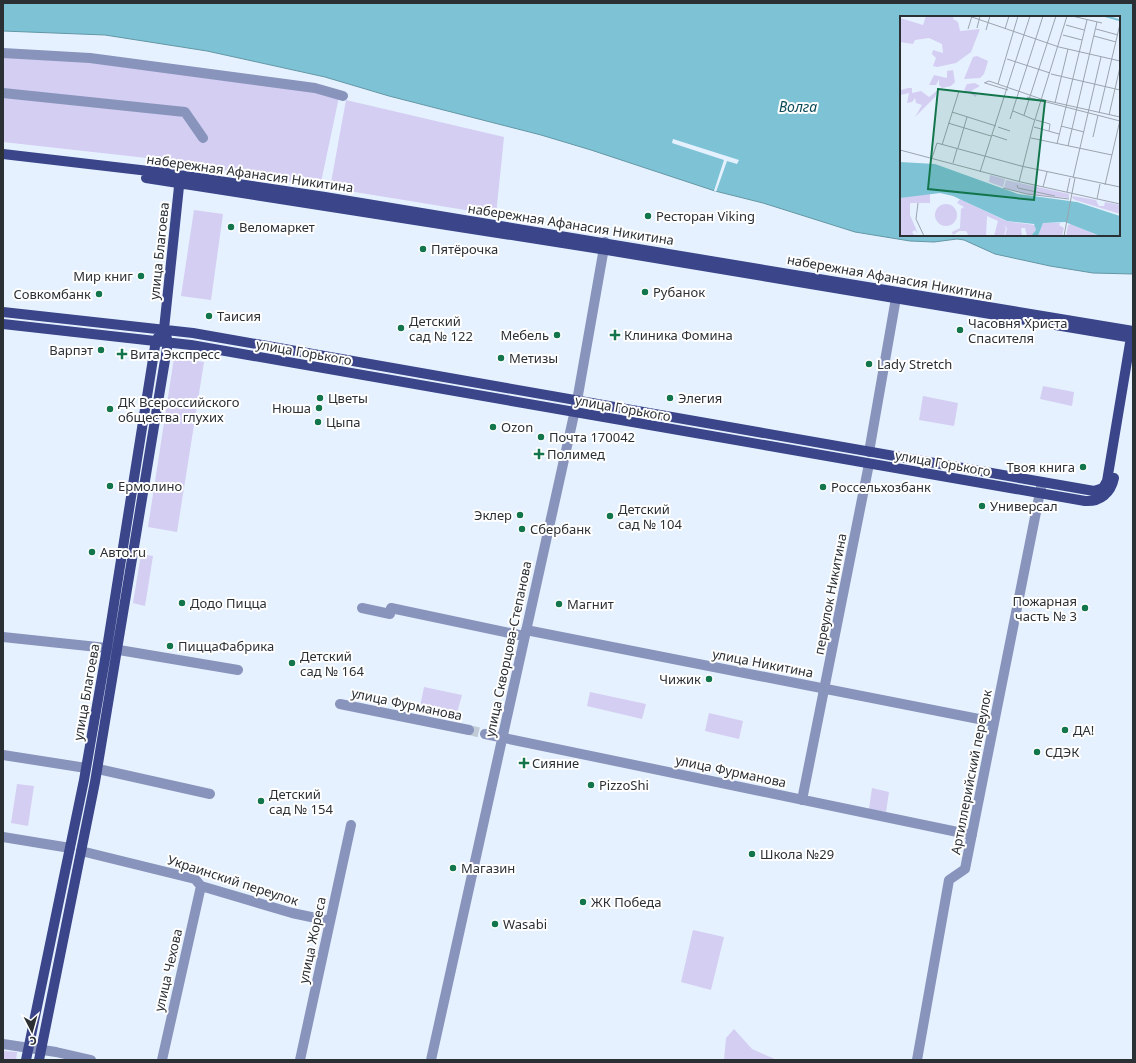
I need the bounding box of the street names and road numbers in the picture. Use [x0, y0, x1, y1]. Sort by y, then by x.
street label: набережная Афанасия Никитина [146, 150, 354, 196]
street label: набережная Афанасия Никитина [467, 199, 675, 249]
street label: улица Благоева [145, 201, 173, 301]
street label: набережная Афанасия Никитина [786, 250, 994, 304]
street label: улица Горького [255, 335, 353, 369]
street label: улица Горького [574, 391, 672, 425]
street label: улица Горького [894, 446, 992, 480]
street label: переулок Никитина [809, 532, 851, 656]
street label: улица Скворцова-Степанова [481, 559, 535, 739]
street label: улица Благоева [69, 642, 103, 742]
street label: улица Никитина [711, 644, 815, 682]
street label: улица Фурманова [350, 683, 464, 725]
street label: Артиллерийский переулок [946, 688, 996, 856]
street label: улица Фурманова [674, 750, 788, 792]
street label: Украинский переулок [165, 850, 301, 910]
street label: улица Жореса [294, 895, 330, 985]
street label: улица Чехова [150, 927, 186, 1013]

